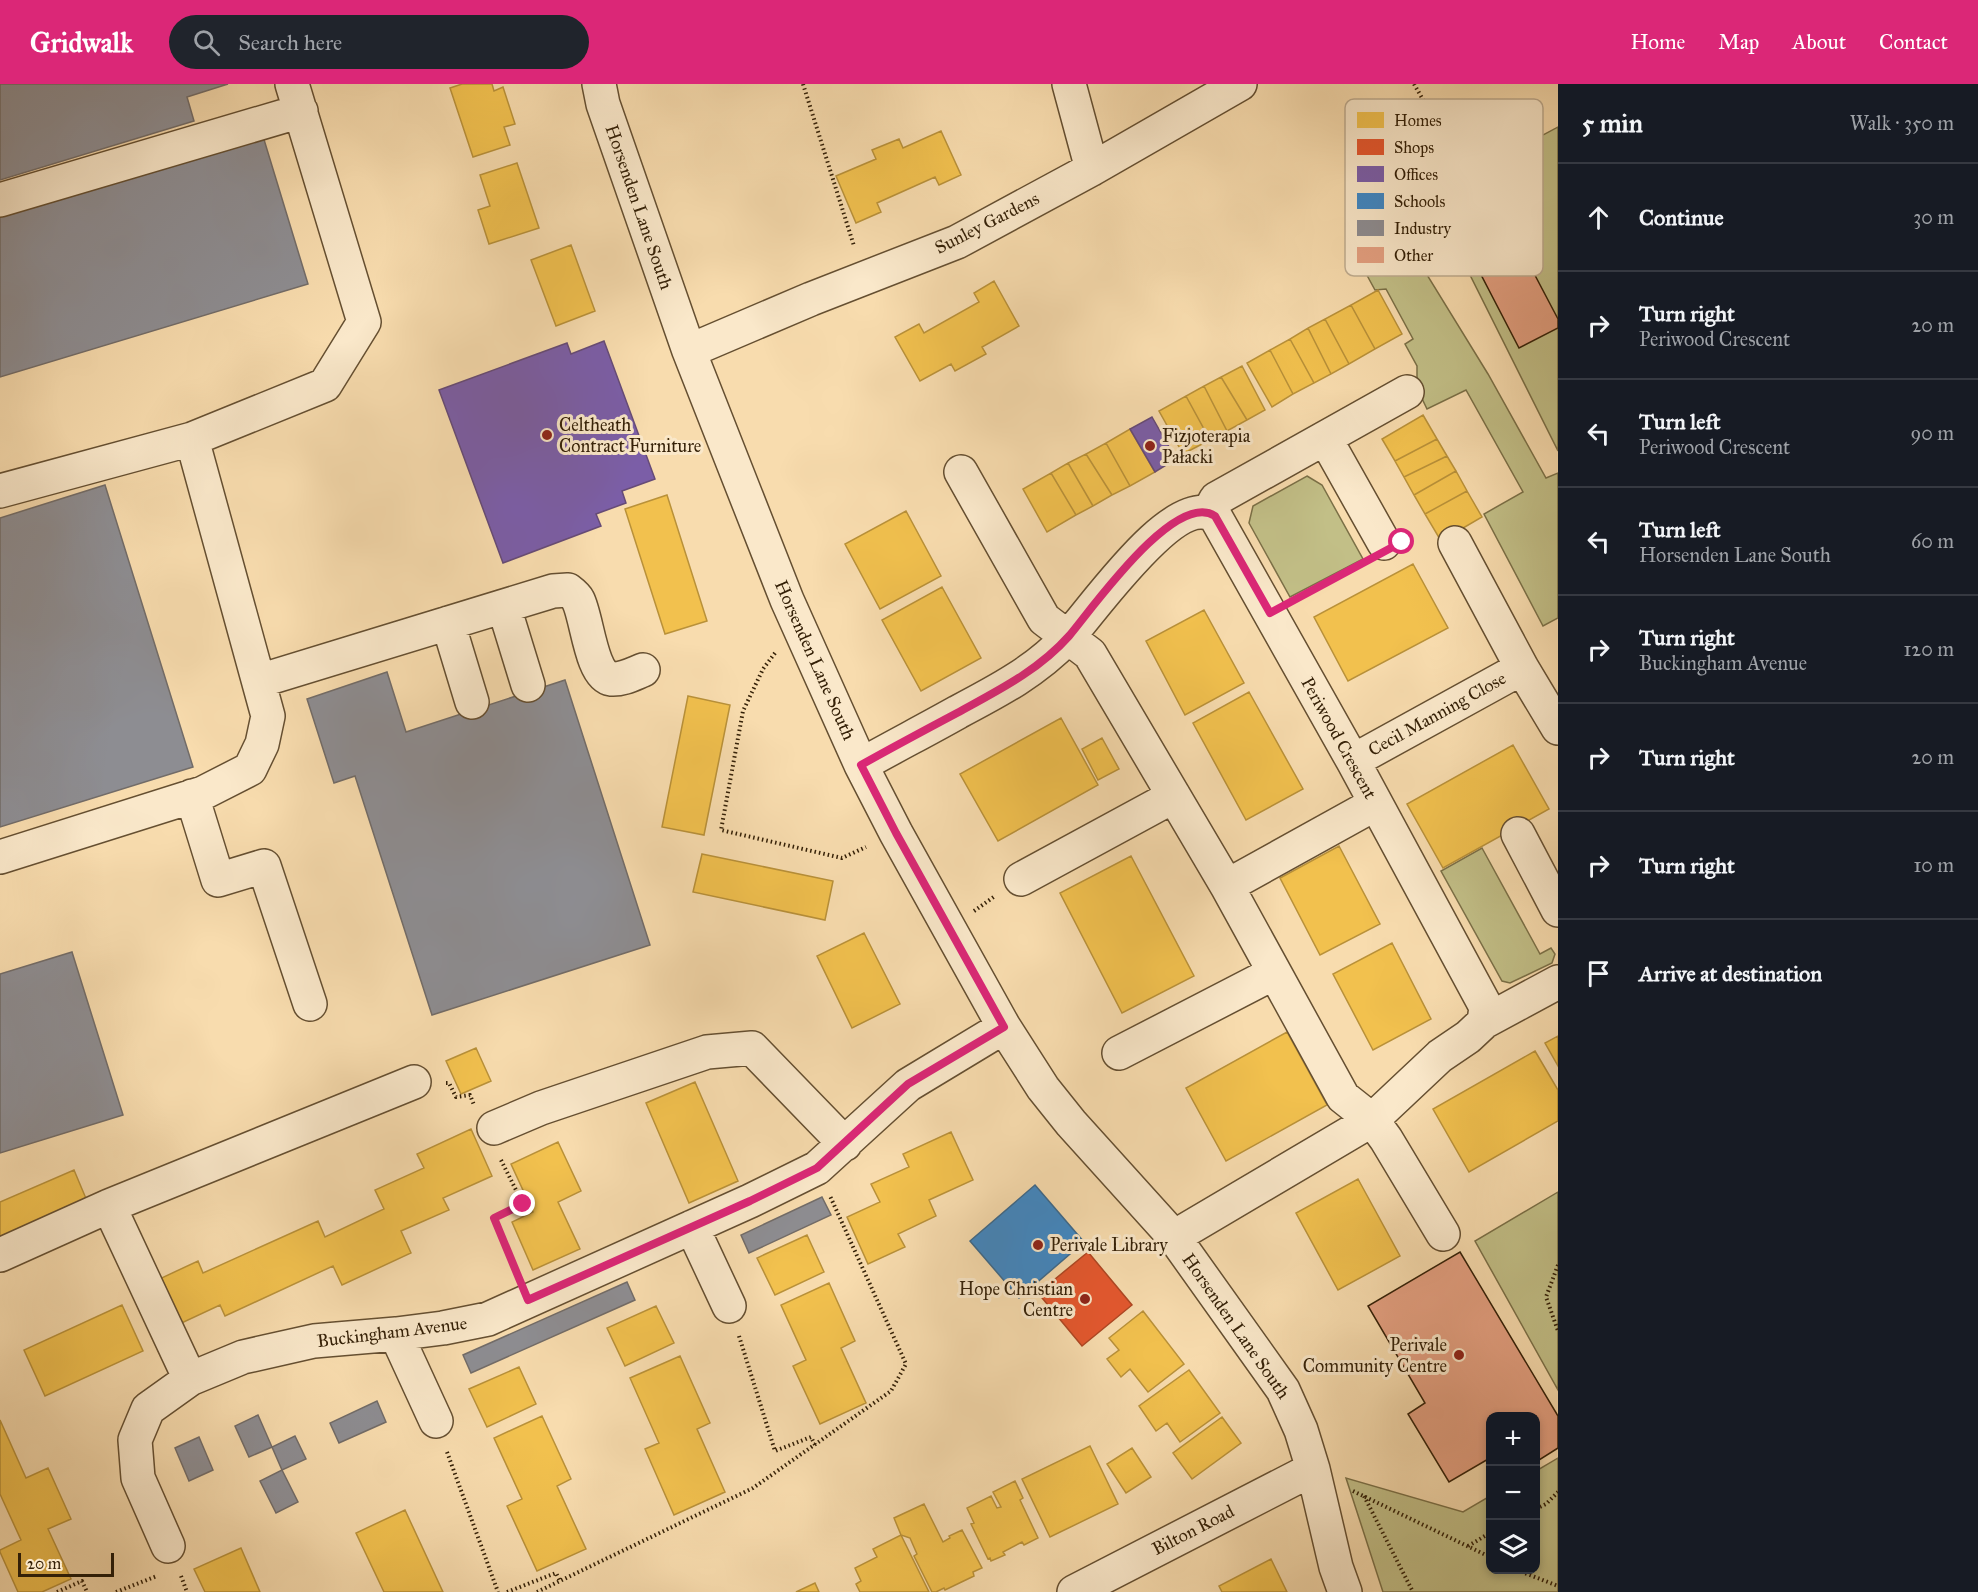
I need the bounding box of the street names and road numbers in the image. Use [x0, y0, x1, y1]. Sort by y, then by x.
street label: Horsenden Lane South [600, 122, 678, 292]
street label: Sunley Gardens [931, 187, 1043, 259]
street label: Horsenden Lane South [770, 577, 860, 743]
street label: Cecil Manning Close [1364, 667, 1510, 762]
street label: Periwood Crescent [1296, 673, 1382, 803]
street label: Horsenden Lane South [1177, 1249, 1295, 1403]
street label: Buckingham Avenue [316, 1312, 468, 1353]
street label: Bilton Road [1148, 1500, 1238, 1560]

